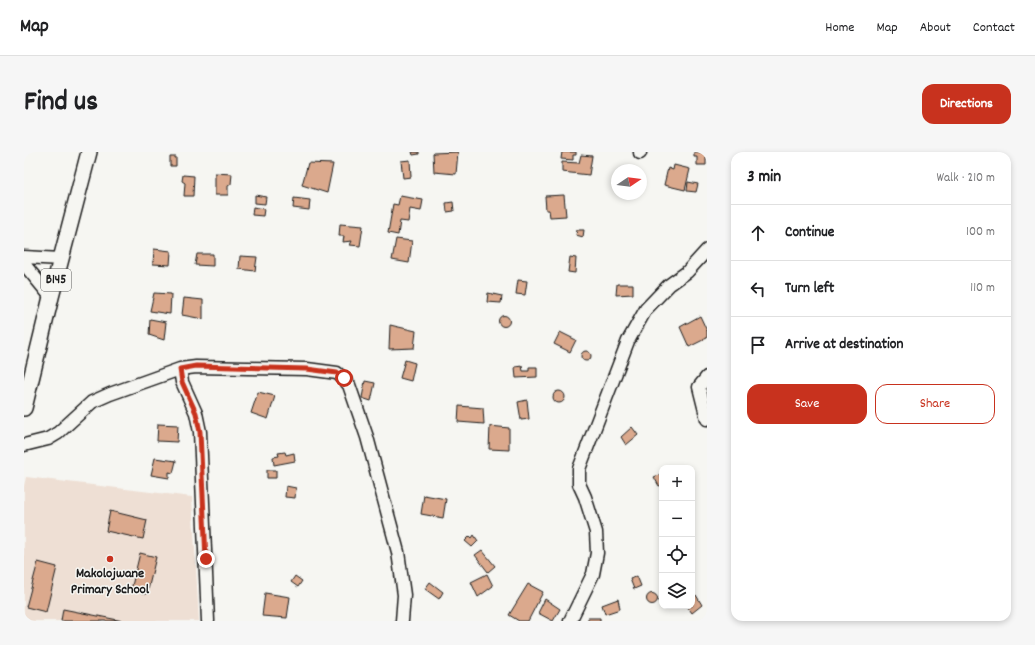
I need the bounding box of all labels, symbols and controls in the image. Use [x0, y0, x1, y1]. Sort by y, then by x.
text: Map [20, 14, 49, 41]
text: Home [825, 18, 854, 38]
text: Map [876, 18, 898, 38]
text: About [920, 18, 951, 38]
text: Contact [973, 18, 1015, 38]
text: Find us [24, 84, 98, 124]
button: Directions [922, 84, 1011, 124]
north arrow [611, 164, 647, 200]
text: 3 min [747, 166, 781, 190]
text: Walk · 210 m [937, 169, 995, 188]
icon: ahead [747, 222, 769, 244]
text: Continue [785, 222, 834, 244]
text: 100 m [966, 223, 995, 242]
road number: B145 [41, 269, 71, 291]
icon: left [747, 278, 769, 300]
text: Turn left [785, 278, 834, 300]
text: 110 m [970, 279, 995, 298]
icon: arrive [747, 334, 769, 356]
text: Arrive at destination [785, 334, 903, 356]
route start [335, 369, 353, 387]
button: Save [747, 384, 867, 424]
button: Share [875, 384, 995, 424]
map controls [659, 465, 695, 609]
button: + [659, 465, 695, 501]
button: − [659, 501, 695, 537]
button: locate [659, 537, 695, 573]
route end [197, 550, 215, 568]
marker: Makolojwane Primary School [105, 554, 115, 564]
place label: Makolojwane Primary School [71, 564, 150, 600]
button: layers [659, 573, 695, 609]

